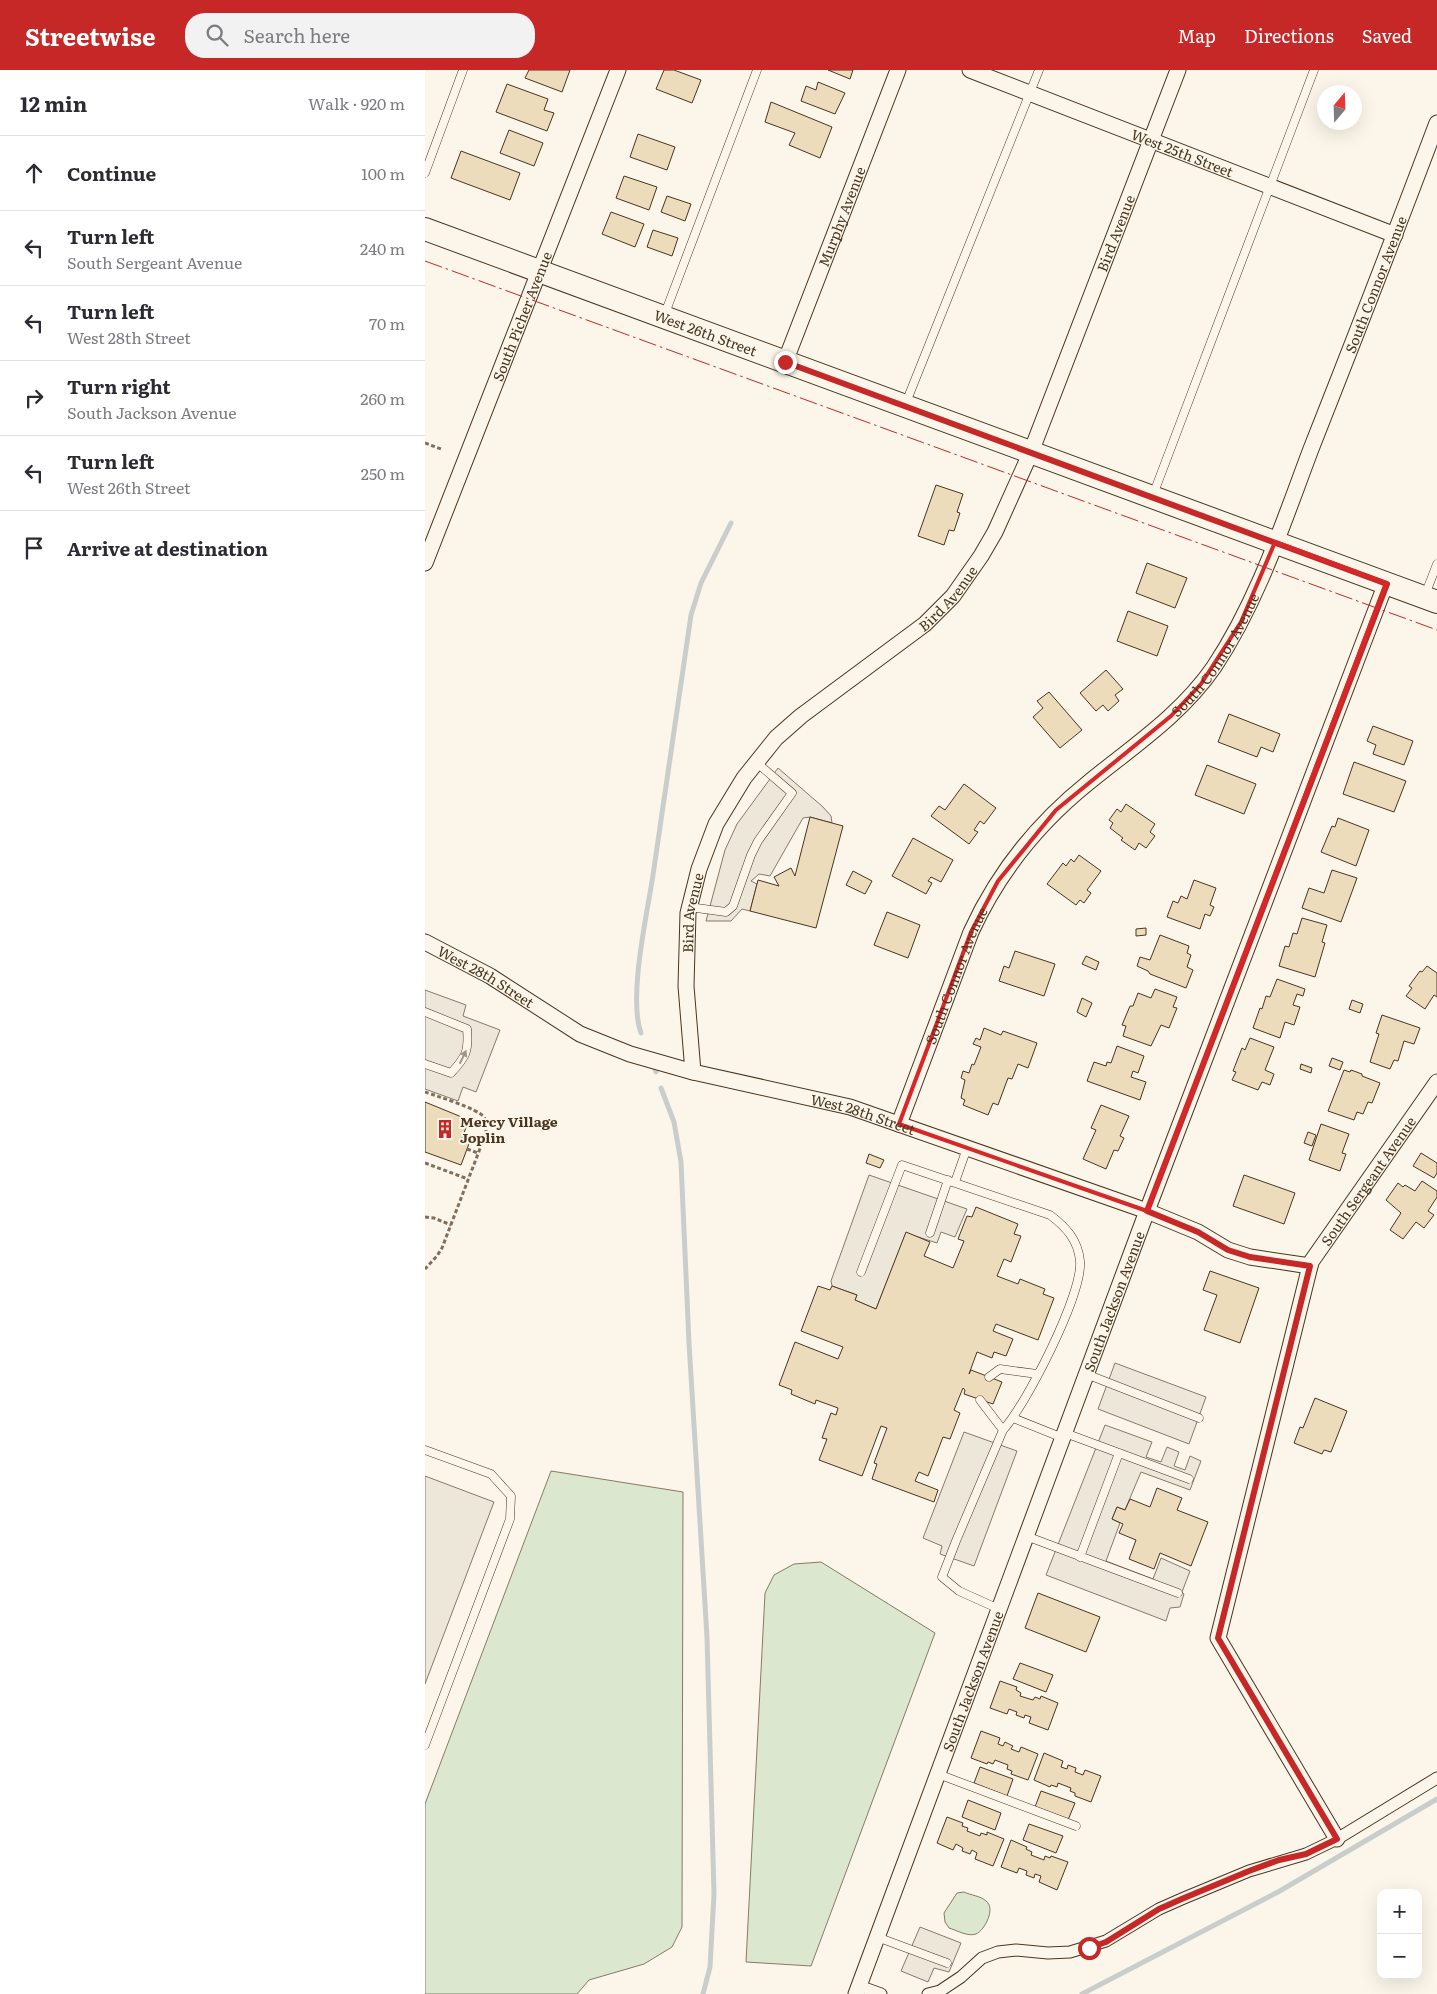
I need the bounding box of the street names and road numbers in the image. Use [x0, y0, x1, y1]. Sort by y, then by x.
street label: West 25th Street [1129, 124, 1237, 181]
street label: Murphy Avenue [813, 164, 870, 270]
street label: Bird Avenue [1091, 192, 1139, 275]
street label: South Connor Avenue [1340, 213, 1411, 356]
street label: South Picher Avenue [487, 248, 556, 384]
street label: West 26th Street [651, 304, 760, 361]
street label: Bird Avenue [914, 561, 981, 636]
street label: South Connor Avenue [1166, 590, 1263, 721]
street label: Bird Avenue [677, 871, 708, 953]
street label: South Connor Avenue [920, 903, 992, 1047]
street label: West 28th Street [434, 940, 538, 1012]
street label: West 28th Street [809, 1089, 918, 1139]
street label: South Sergeant Avenue [1316, 1112, 1420, 1250]
street label: South Jackson Avenue [1078, 1228, 1149, 1374]
street label: South Jackson Avenue [937, 1608, 1008, 1754]

